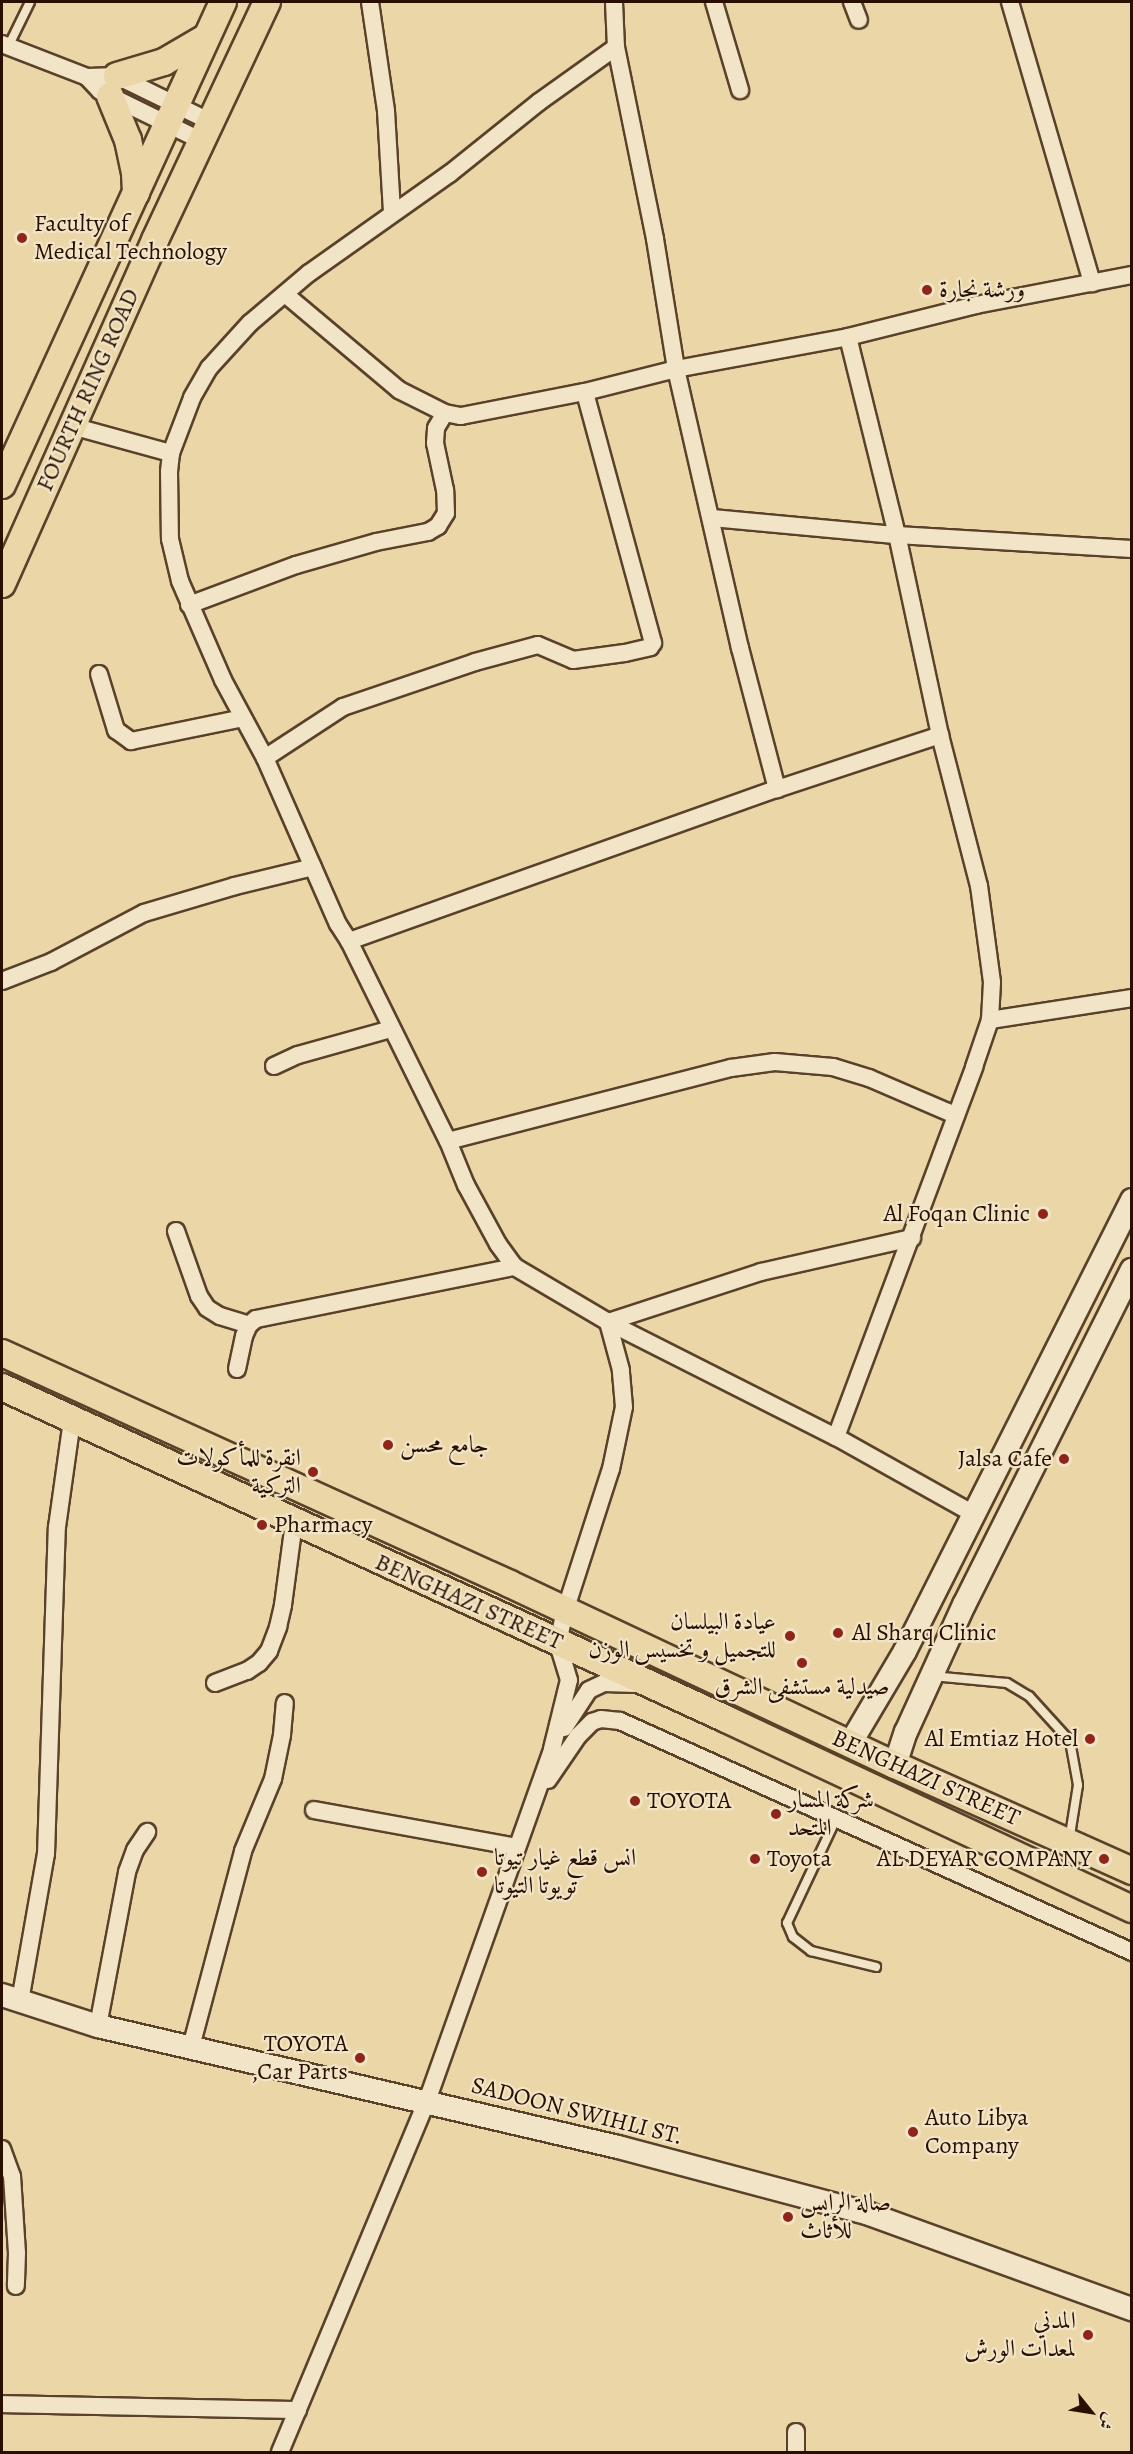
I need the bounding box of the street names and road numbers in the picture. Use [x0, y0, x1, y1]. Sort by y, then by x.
street label: FOURTH RING ROAD [30, 284, 146, 496]
street label: BENGHAZI STREET [371, 1548, 567, 1656]
street label: BENGHAZI STREET [828, 1724, 1024, 1832]
street label: SADOON SWIHLI ST. [468, 2071, 686, 2151]

